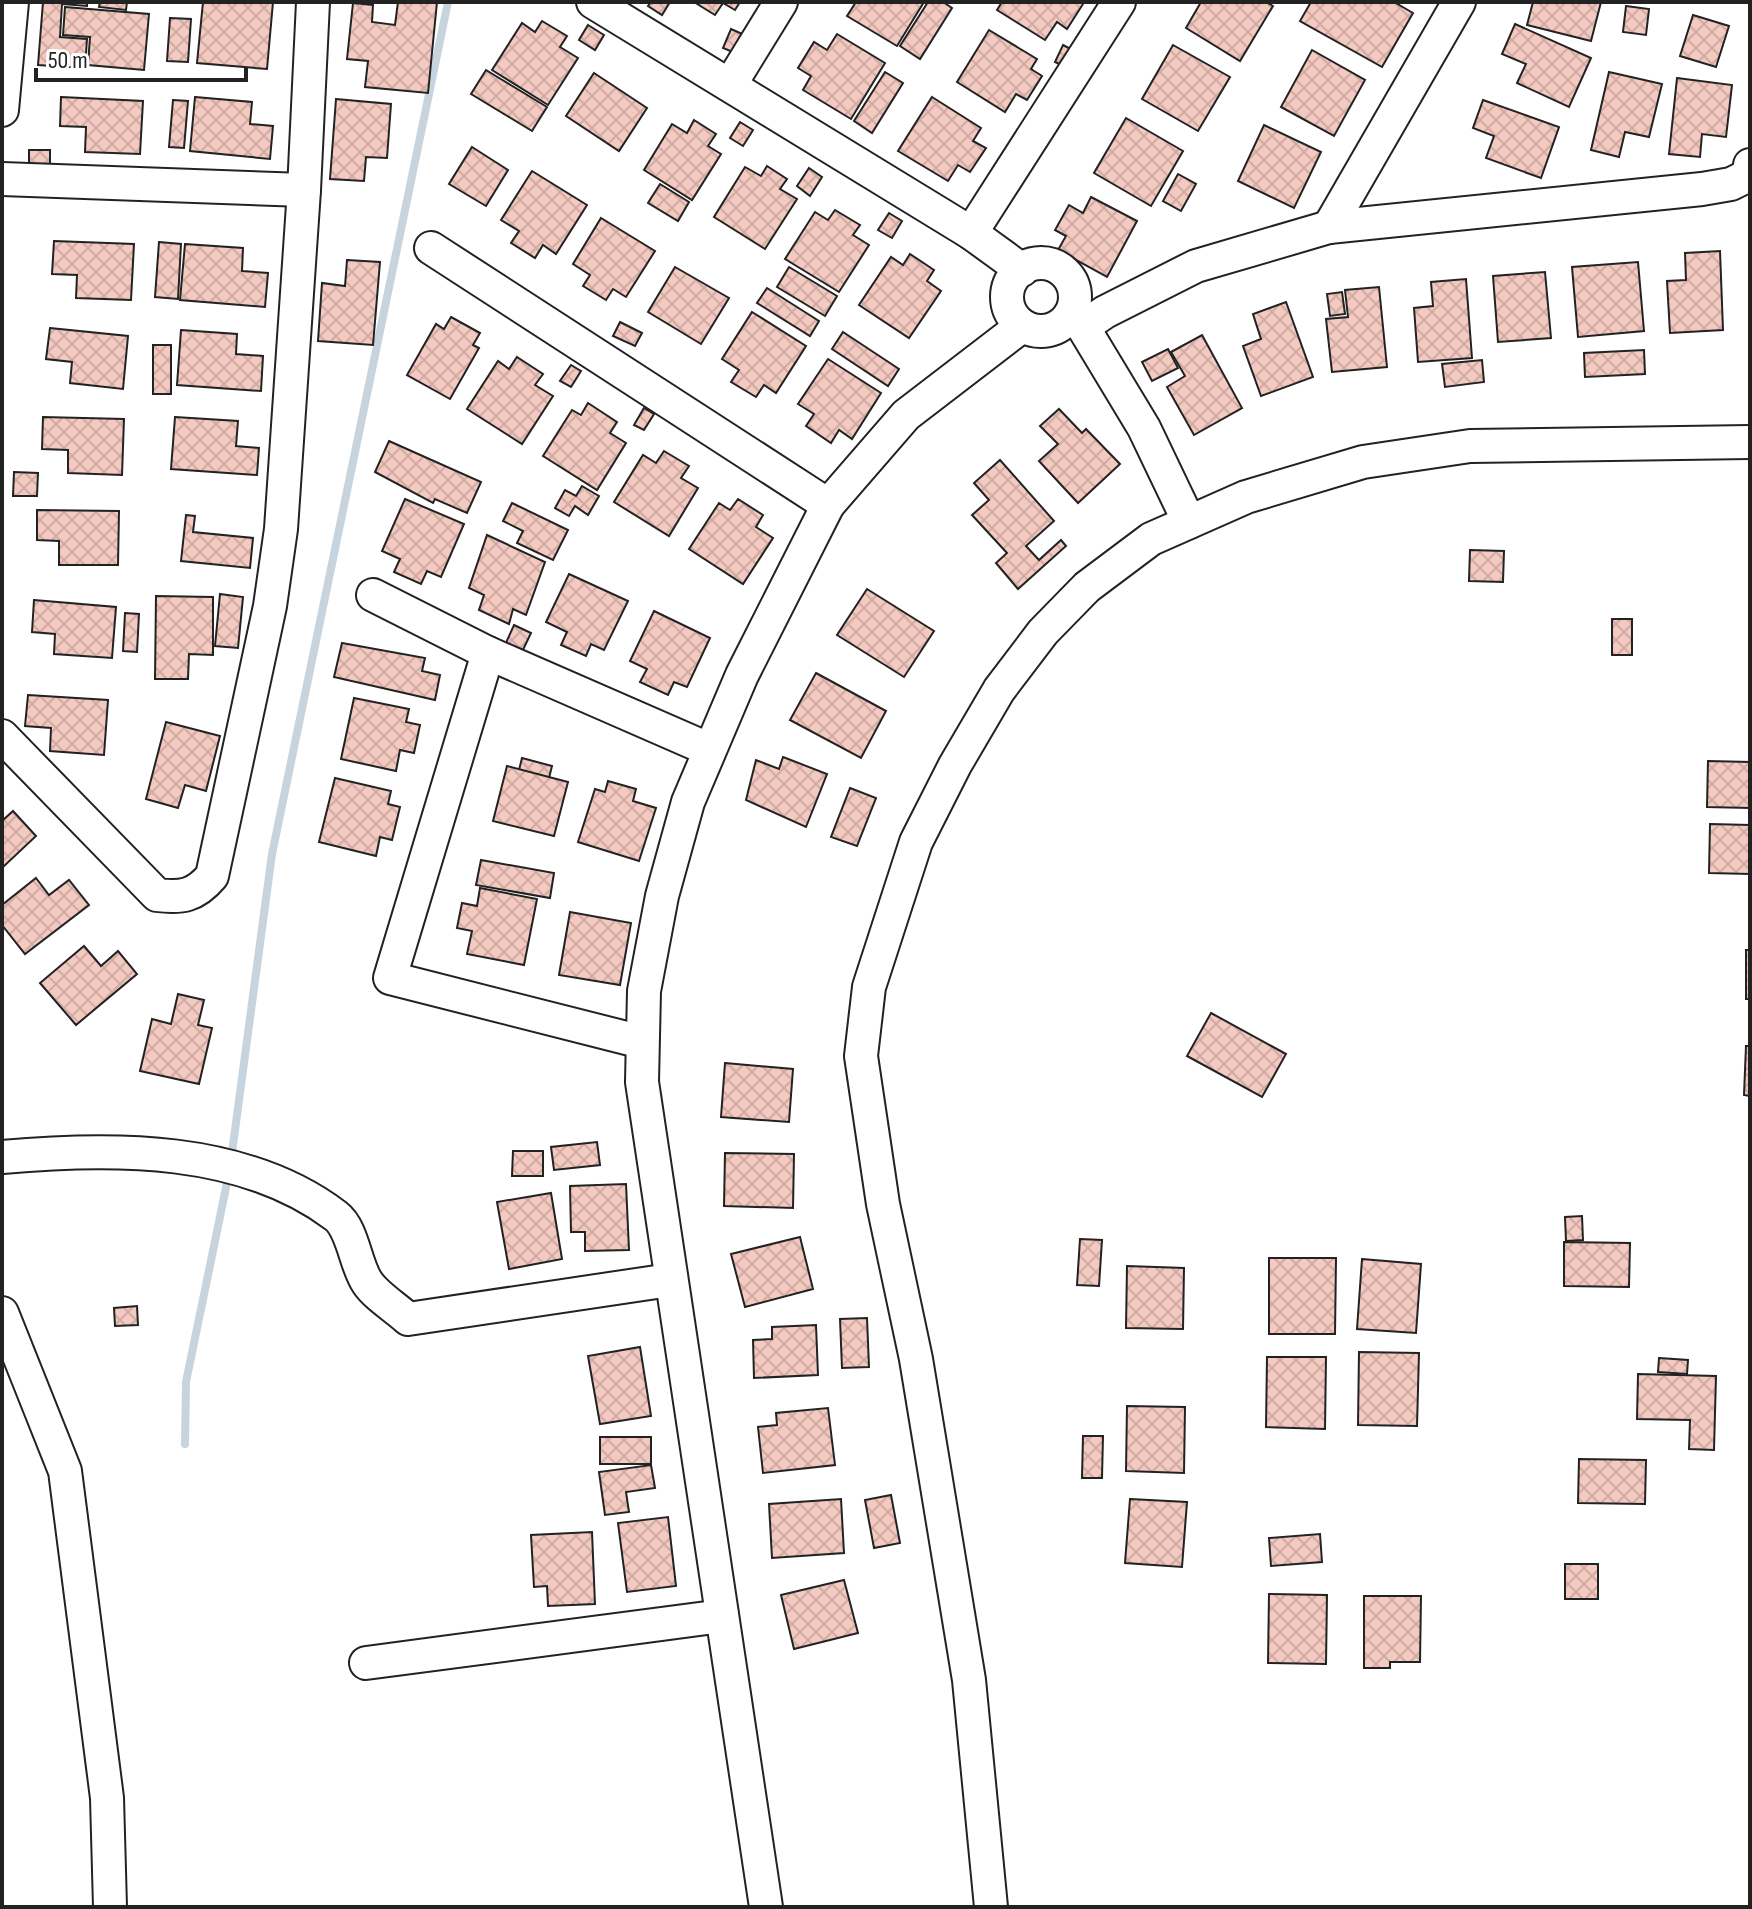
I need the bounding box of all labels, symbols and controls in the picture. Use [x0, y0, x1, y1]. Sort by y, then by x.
scale bar [36, 32, 246, 82]
text: 50 m [48, 46, 88, 75]

